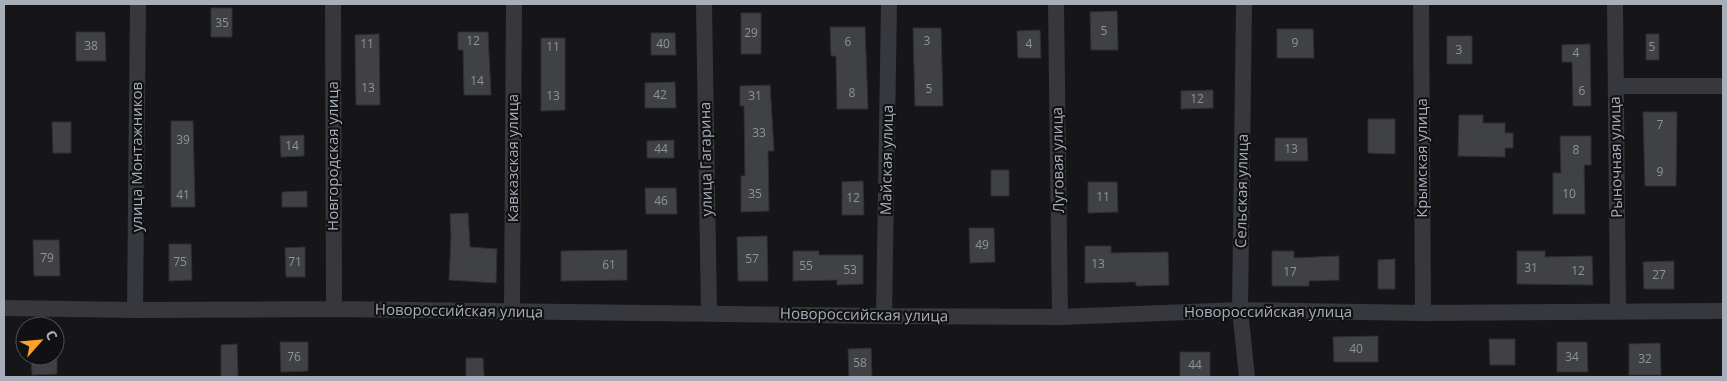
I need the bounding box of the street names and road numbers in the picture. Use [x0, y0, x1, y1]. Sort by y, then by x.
street label: Новгородская улица [322, 81, 342, 231]
street label: улица Монтажников [126, 82, 146, 232]
street label: Кавказская улица [502, 94, 522, 222]
street label: Рыночная улица [1604, 96, 1626, 218]
street label: Крымская улица [1411, 98, 1431, 218]
street label: улица Гагарина [694, 101, 716, 217]
street label: Майская улица [875, 105, 897, 215]
street label: Луговая улица [1046, 107, 1068, 213]
street label: Сельская улица [1230, 134, 1252, 248]
street label: Новороссийская улица [375, 299, 543, 321]
street label: Новороссийская улица [1184, 301, 1352, 321]
street label: Новороссийская улица [780, 303, 948, 325]

